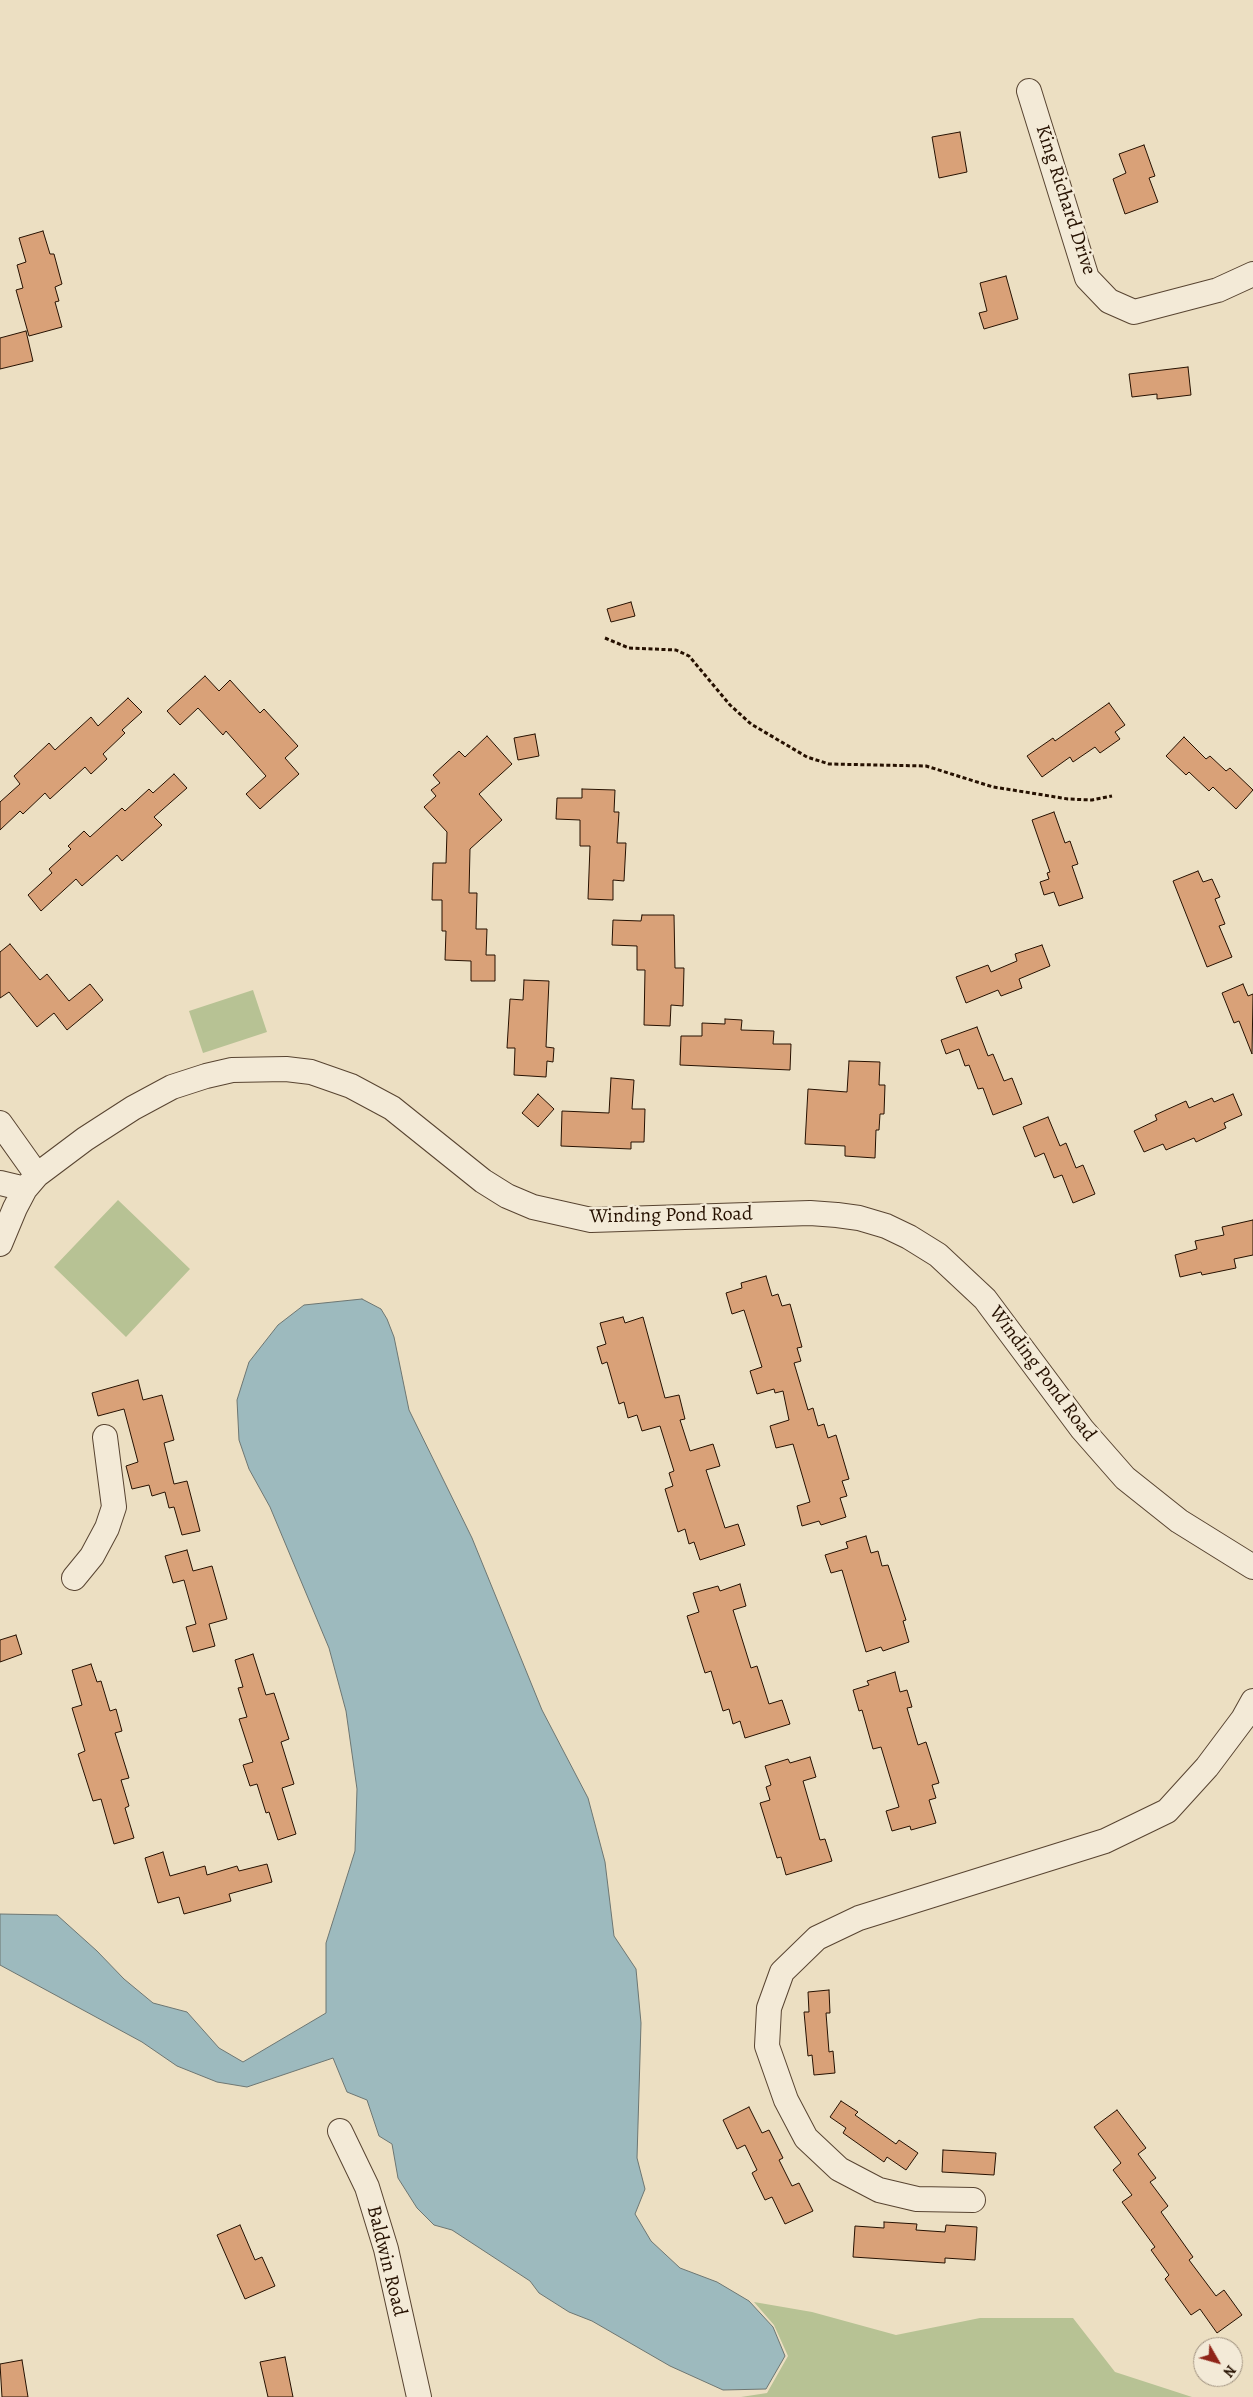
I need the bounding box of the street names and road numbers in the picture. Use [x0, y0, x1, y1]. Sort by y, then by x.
street label: King Richard Drive [1029, 122, 1101, 278]
street label: Winding Pond Road [589, 1203, 753, 1229]
street label: Winding Pond Road [983, 1302, 1101, 1446]
street label: Baldwin Road [361, 2203, 411, 2319]

